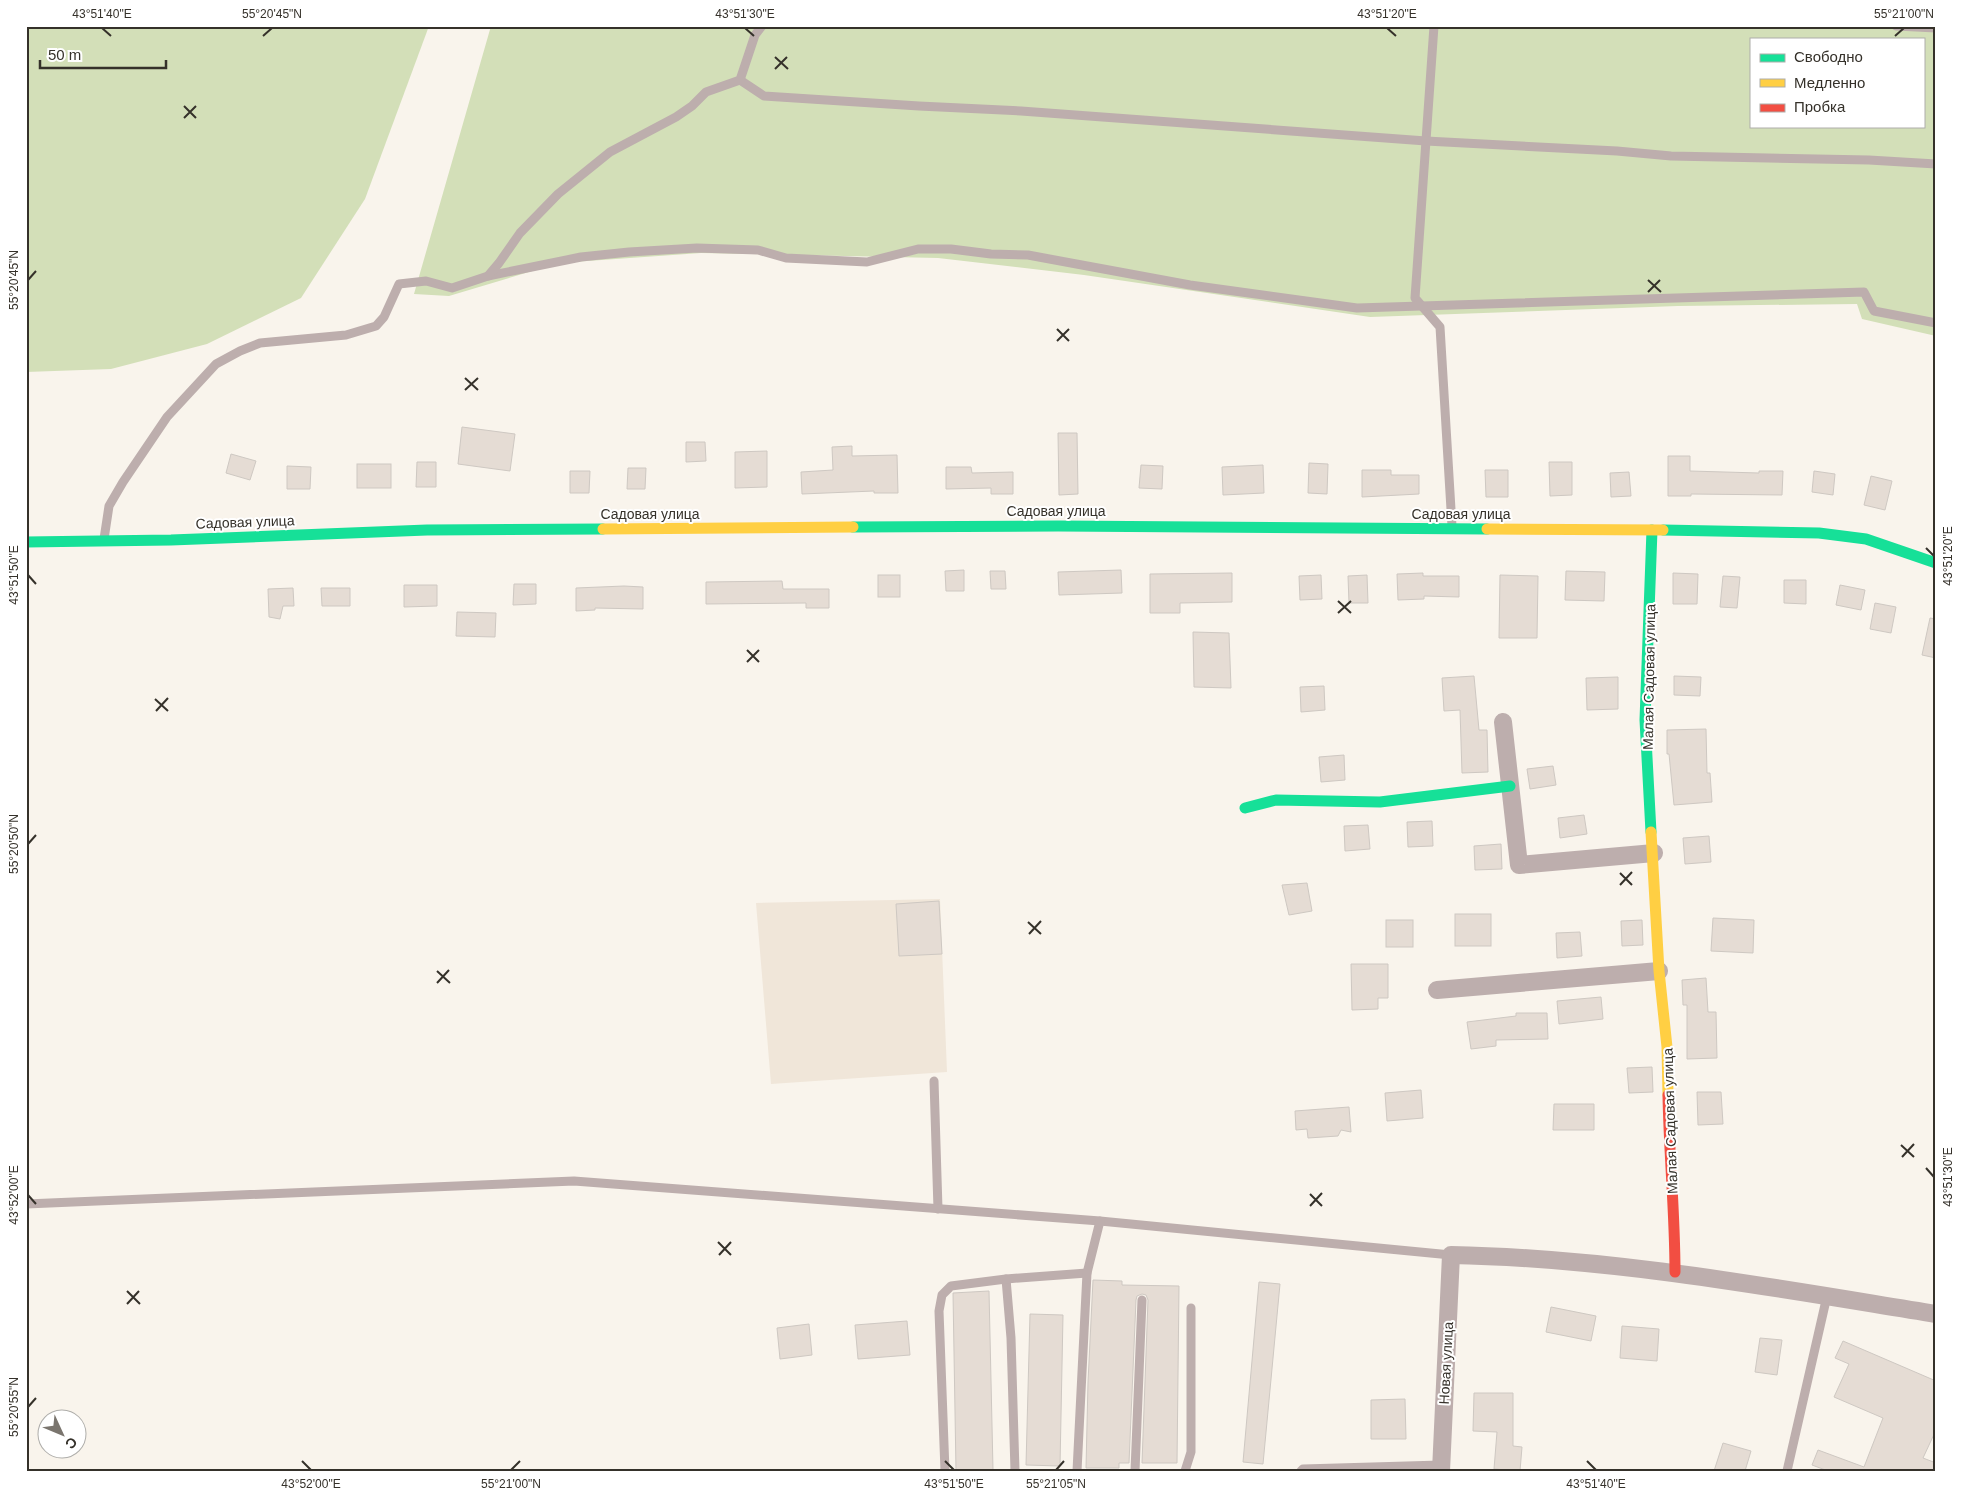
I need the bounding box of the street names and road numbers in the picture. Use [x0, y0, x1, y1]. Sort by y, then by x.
street label: Садовая улица [1006, 503, 1106, 519]
street label: Садовая улица [600, 506, 700, 522]
street label: Садовая улица [1411, 506, 1511, 522]
street label: Садовая улица [195, 512, 295, 532]
street label: Малая Садовая улица [1640, 604, 1658, 750]
street label: Малая Садовая улица [1659, 1048, 1681, 1194]
street label: Новая улица [1436, 1321, 1456, 1405]

